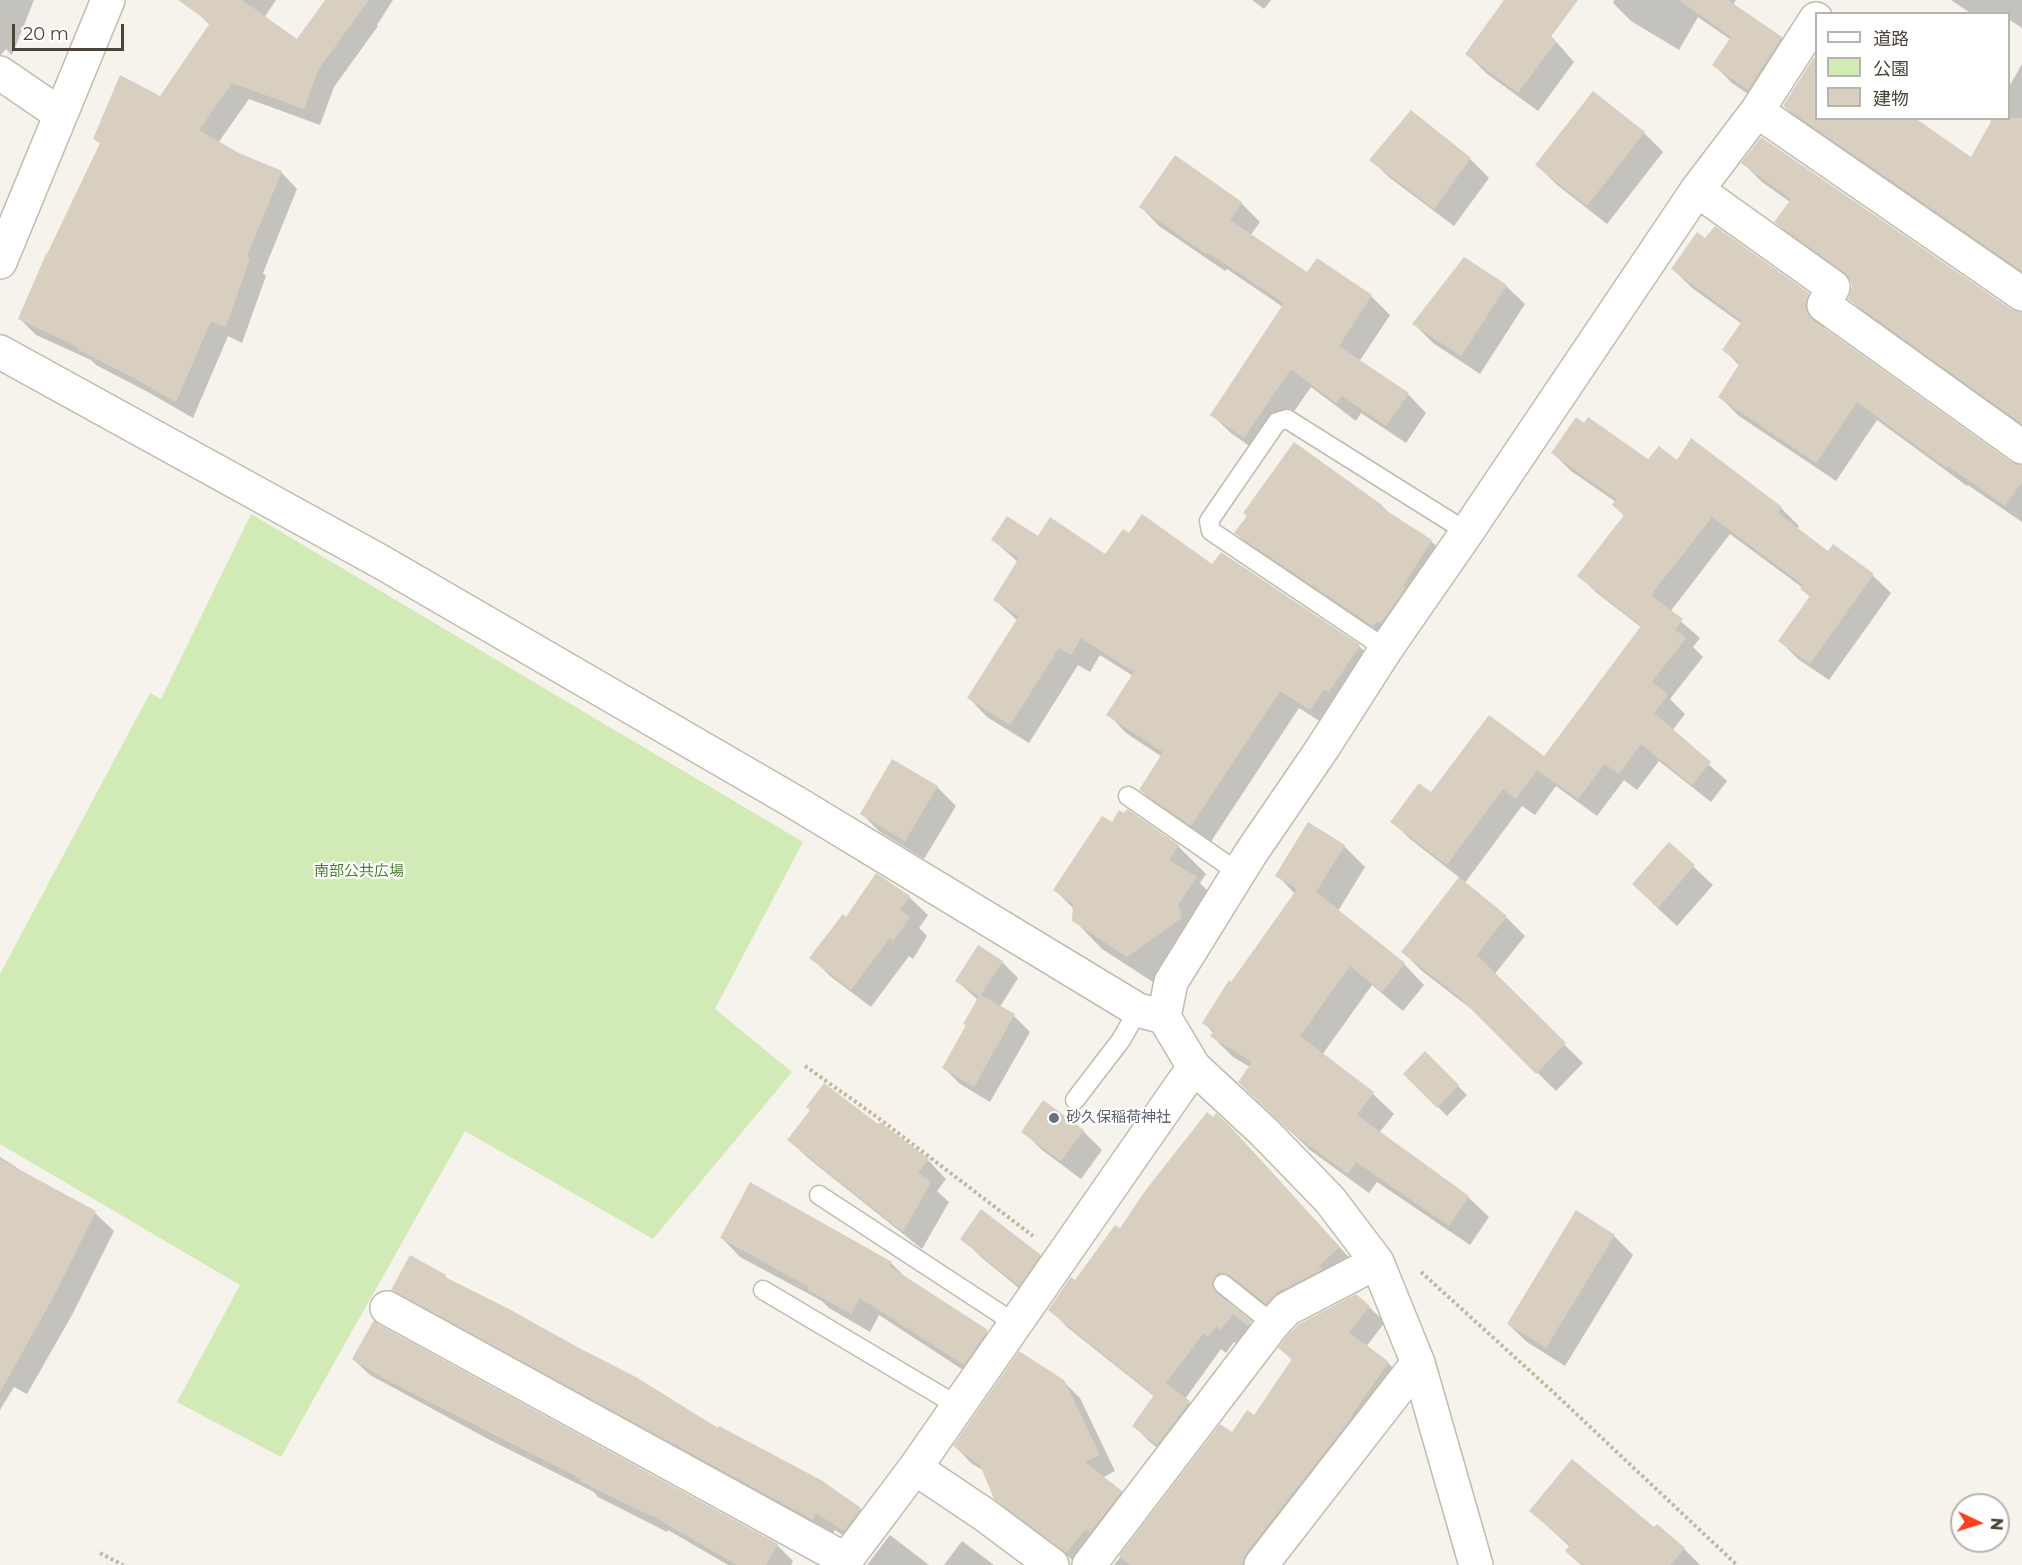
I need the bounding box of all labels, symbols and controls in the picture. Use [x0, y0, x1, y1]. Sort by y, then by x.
scale bar [15, 12, 128, 50]
legend [1815, 12, 2010, 120]
text: 20 m [23, 23, 69, 45]
text: 道路 [1873, 28, 1909, 50]
text: 公園 [1873, 58, 1909, 80]
text: 建物 [1873, 88, 1909, 110]
park label: 南部公共広場 [314, 863, 404, 881]
place label: 砂久保稲荷神社 [1066, 1109, 1171, 1127]
marker: 砂久保稲荷神社 [1047, 1111, 1061, 1125]
north arrow [1950, 1493, 2010, 1553]
text: N [1987, 1517, 2006, 1531]

